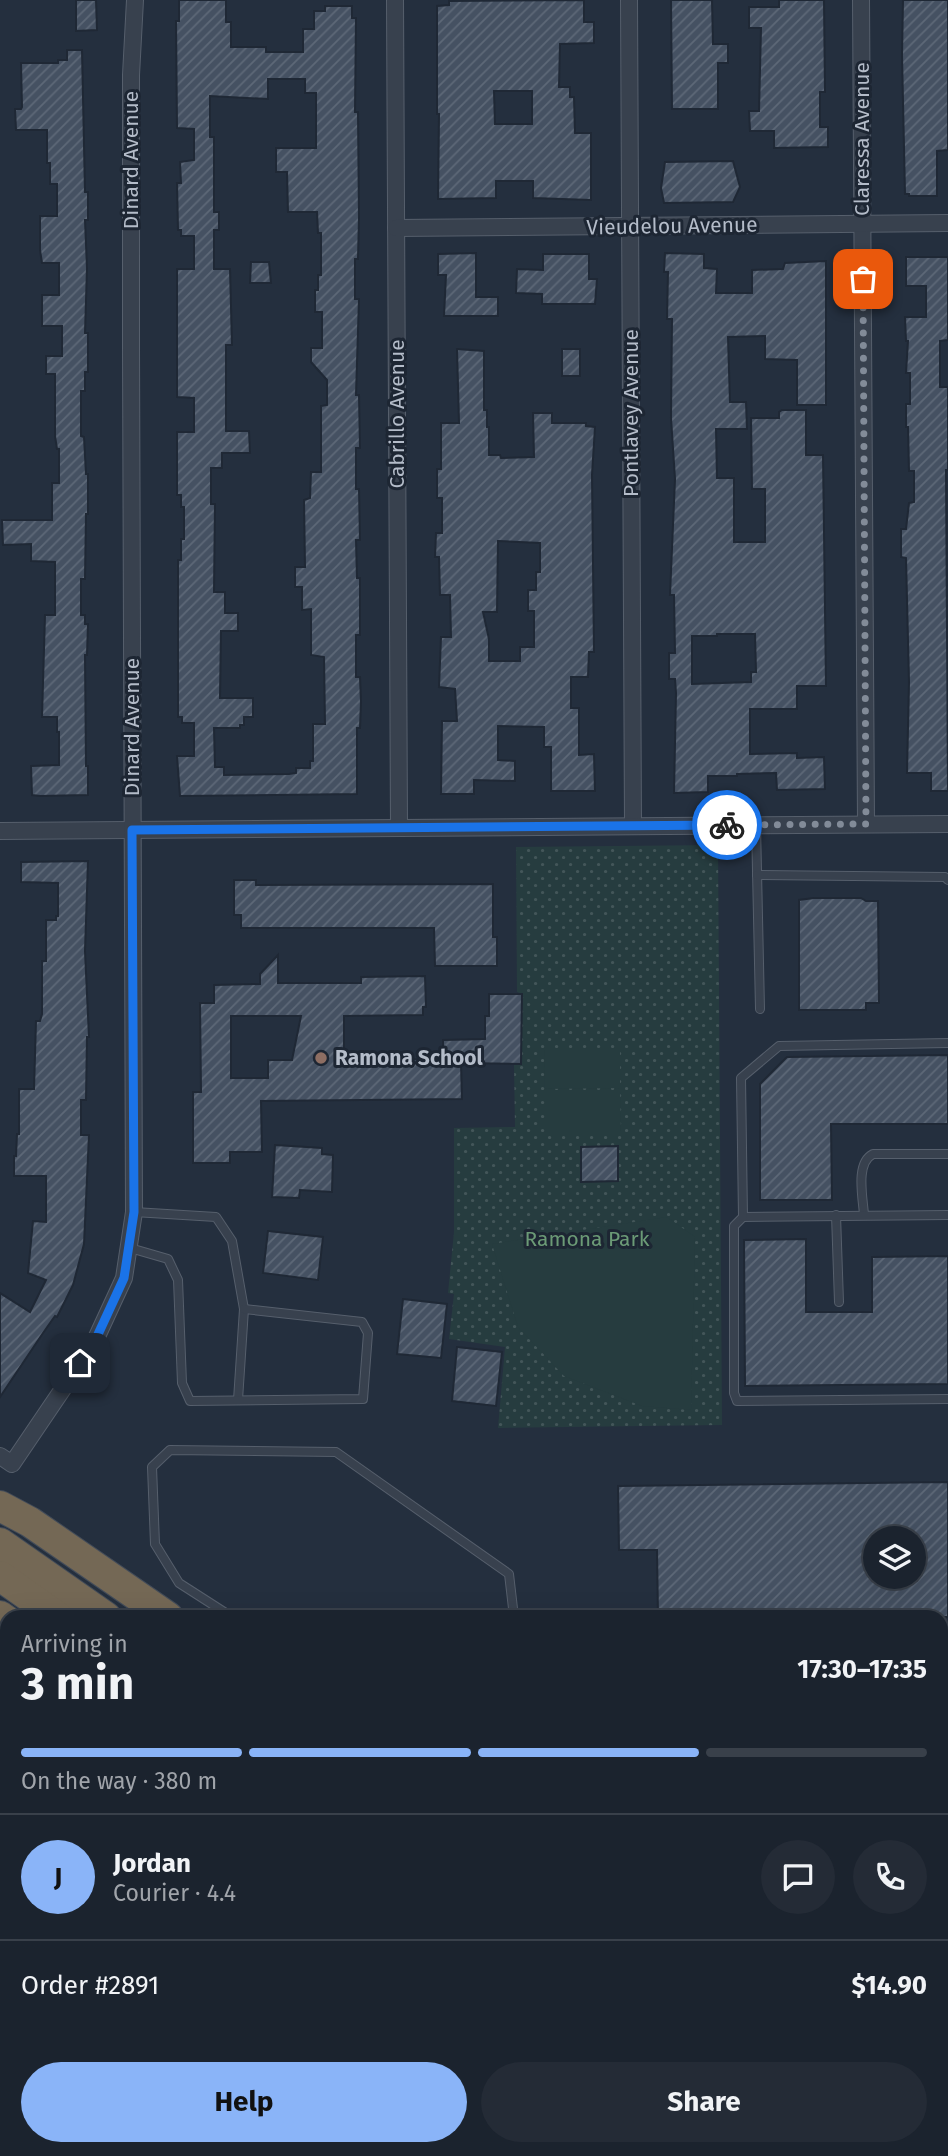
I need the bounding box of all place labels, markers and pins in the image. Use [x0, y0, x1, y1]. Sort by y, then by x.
pin [833, 249, 893, 309]
place label: Ramona School [335, 1045, 484, 1071]
marker: Ramona School [313, 1050, 329, 1066]
pin [50, 1333, 110, 1393]

